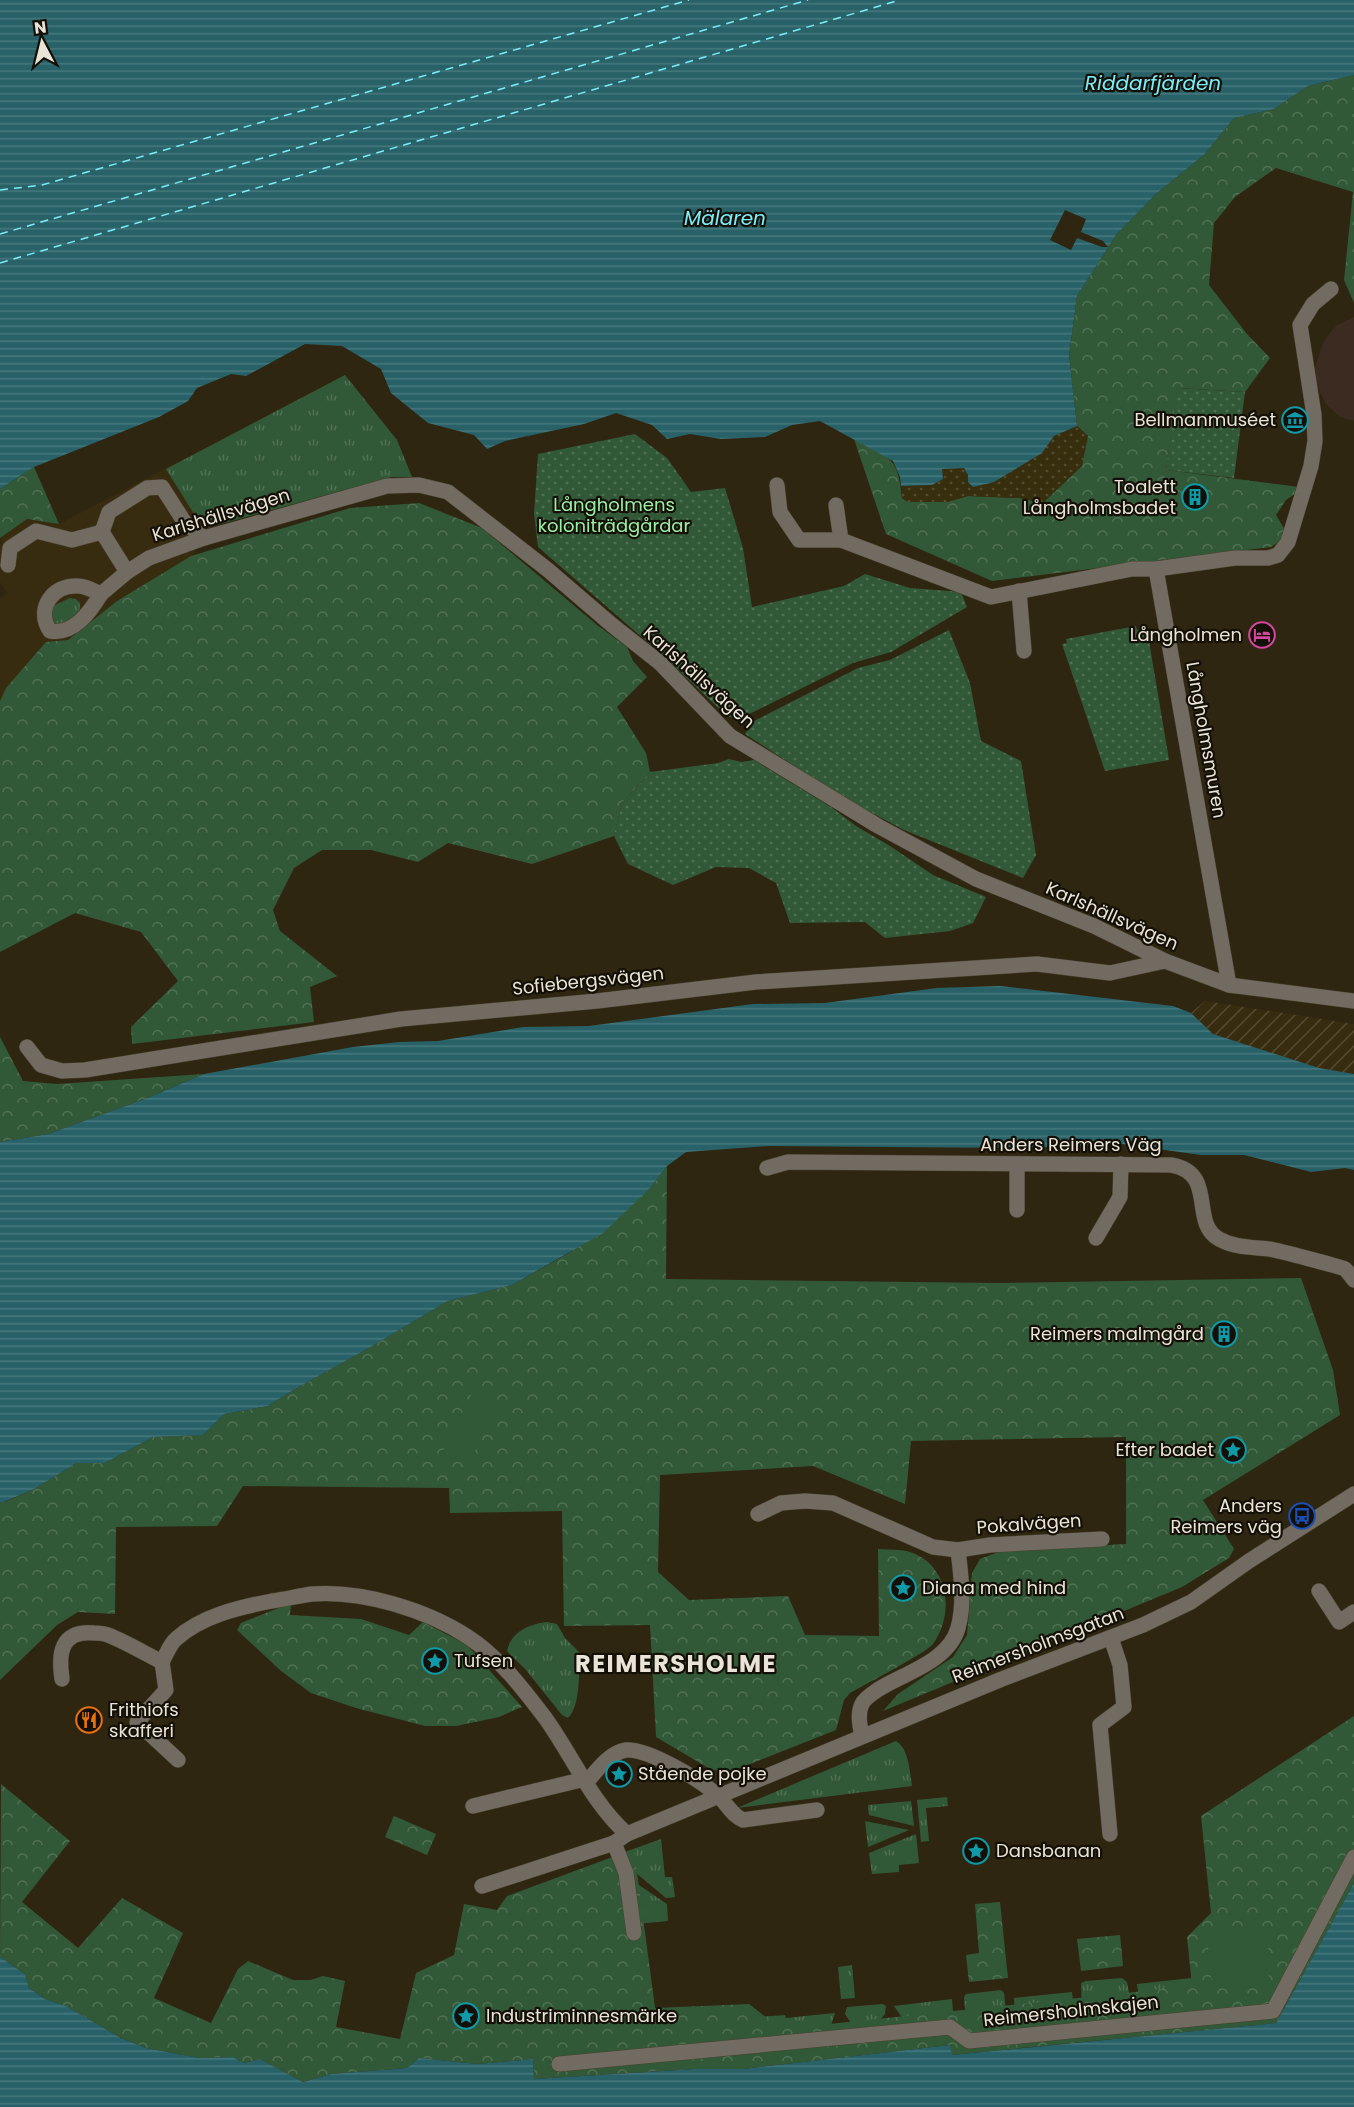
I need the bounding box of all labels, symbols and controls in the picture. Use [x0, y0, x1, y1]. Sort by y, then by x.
north arrow [12, 12, 72, 72]
text: N [33, 15, 48, 40]
water label: Riddarfjärden [1085, 69, 1221, 97]
water label: Mälaren [684, 204, 766, 232]
museum icon: Bellmanmuséet [1280, 405, 1310, 435]
place label: Bellmanmuséet [1134, 407, 1276, 432]
place label: Toalett Långholmsbadet [1023, 474, 1176, 520]
street label: Karlshällsvägen [149, 482, 293, 547]
building icon: Toalett Långholmsbadet [1180, 482, 1210, 512]
park label: Långholmens koloniträdgårdar [538, 492, 690, 538]
street label: Karlshällsvägen [638, 620, 761, 734]
hotel icon: Långholmen [1247, 620, 1277, 650]
place label: Långholmen [1130, 622, 1242, 647]
street label: Långholmsmuren [1180, 660, 1233, 820]
street label: Karlshällsvägen [1042, 875, 1182, 956]
street label: Sofiebergsvägen [511, 960, 665, 1001]
street label: Anders Reimers Väg [980, 1132, 1162, 1157]
building icon: Reimers malmgård [1209, 1319, 1239, 1349]
place label: Reimers malmgård [1030, 1321, 1204, 1346]
place icon: Efter badet [1218, 1435, 1248, 1465]
place label: Efter badet [1115, 1437, 1214, 1462]
place label: Anders Reimers väg [1170, 1493, 1282, 1539]
bus stop icon: Anders Reimers väg [1287, 1501, 1317, 1531]
street label: Pokalvägen [976, 1507, 1082, 1540]
place icon: Diana med hind [888, 1573, 918, 1603]
place label: Diana med hind [922, 1575, 1066, 1600]
street label: Reimersholmsgatan [948, 1600, 1127, 1689]
place icon: Tufsen [420, 1646, 450, 1676]
district label: REIMERSHOLME [575, 1647, 777, 1680]
place label: Tufsen [454, 1648, 513, 1673]
place label: Frithiofs skafferi [109, 1697, 179, 1743]
restaurant icon: Frithiofs skafferi [74, 1705, 104, 1735]
place icon: Stående pojke [604, 1759, 634, 1789]
place label: Stående pojke [638, 1761, 767, 1786]
place icon: Dansbanan [961, 1836, 991, 1866]
place label: Dansbanan [996, 1838, 1101, 1863]
street label: Reimersholmskajen [982, 1989, 1160, 2032]
place icon: Industriminnesmärke [451, 2001, 481, 2031]
place label: Industriminnesmärke [486, 2003, 677, 2028]

